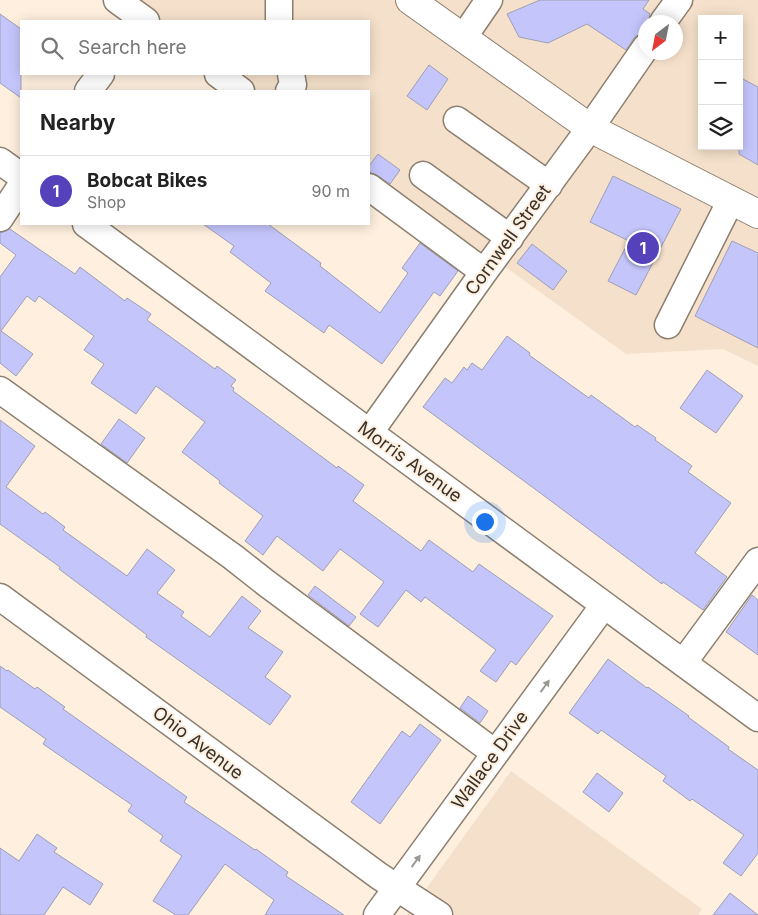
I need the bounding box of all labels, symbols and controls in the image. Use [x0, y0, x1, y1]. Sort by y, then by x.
north arrow [638, 15, 683, 60]
map controls [698, 15, 743, 150]
button: + [698, 15, 743, 60]
search box [20, 20, 370, 75]
icon: search [38, 34, 66, 62]
text: Search here [78, 36, 187, 59]
button: − [698, 60, 743, 105]
button: layers [698, 105, 743, 150]
text: Nearby [40, 110, 115, 135]
text: Bobcat Bikes [87, 169, 207, 192]
street label: Cornwell Street [461, 180, 555, 299]
text: 1 [53, 181, 59, 201]
text: 90 m [311, 181, 350, 201]
text: Shop [87, 192, 126, 212]
pin: 1 [627, 229, 659, 267]
street label: Morris Avenue [354, 417, 466, 506]
your location [472, 509, 498, 535]
one-way arrow [540, 679, 550, 693]
street label: Ohio Avenue [149, 702, 248, 783]
street label: Wallace Drive [447, 707, 532, 813]
one-way arrow [410, 855, 421, 868]

